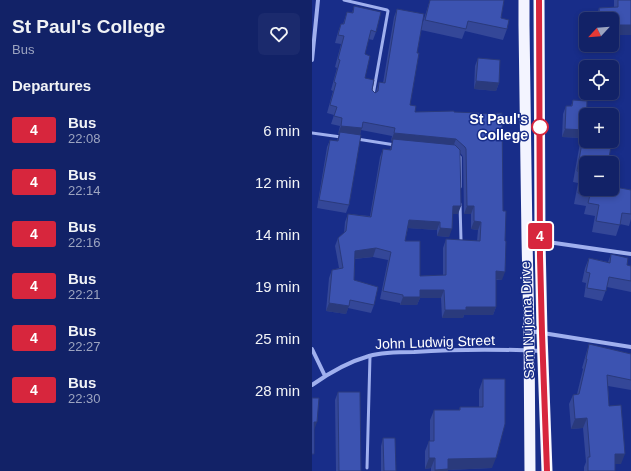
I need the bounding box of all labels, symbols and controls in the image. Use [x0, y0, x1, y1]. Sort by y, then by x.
north arrow [579, 12, 619, 52]
map controls [579, 12, 619, 196]
button: heart [258, 13, 300, 55]
text: St Paul's College [12, 16, 165, 37]
text: Bus [12, 42, 34, 57]
button: locate [579, 60, 619, 100]
text: Departures [12, 77, 91, 94]
button: + [579, 108, 619, 148]
place label: St Paul's College [469, 111, 528, 143]
text: Bus [68, 114, 96, 131]
marker: St Paul's College [531, 118, 549, 136]
text: 4 [30, 122, 38, 138]
text: 6 min [263, 122, 300, 139]
text: 22:08 [68, 131, 101, 146]
button: − [579, 156, 619, 196]
text: Bus [68, 166, 96, 183]
text: 4 [30, 174, 38, 190]
text: 12 min [255, 174, 300, 191]
text: 22:14 [68, 183, 101, 198]
text: Bus [68, 218, 96, 235]
line badge: 4 [527, 223, 553, 249]
text: 4 [30, 226, 38, 242]
text: 14 min [255, 226, 300, 243]
text: 4 [536, 228, 544, 244]
text: 22:16 [68, 235, 101, 250]
street label: Sam Nujoma Drive [517, 261, 537, 379]
text: Bus [68, 270, 96, 287]
text: 4 [30, 278, 38, 294]
text: 19 min [255, 278, 300, 295]
text: 22:21 [68, 287, 101, 302]
text: Bus [68, 322, 96, 339]
text: 4 [30, 330, 38, 346]
text: 25 min [255, 330, 300, 347]
street label: John Ludwig Street [375, 332, 495, 352]
text: 22:27 [68, 339, 101, 354]
text: Bus [68, 374, 96, 391]
text: 4 [30, 382, 38, 398]
text: 28 min [255, 382, 300, 399]
text: 22:30 [68, 391, 101, 406]

